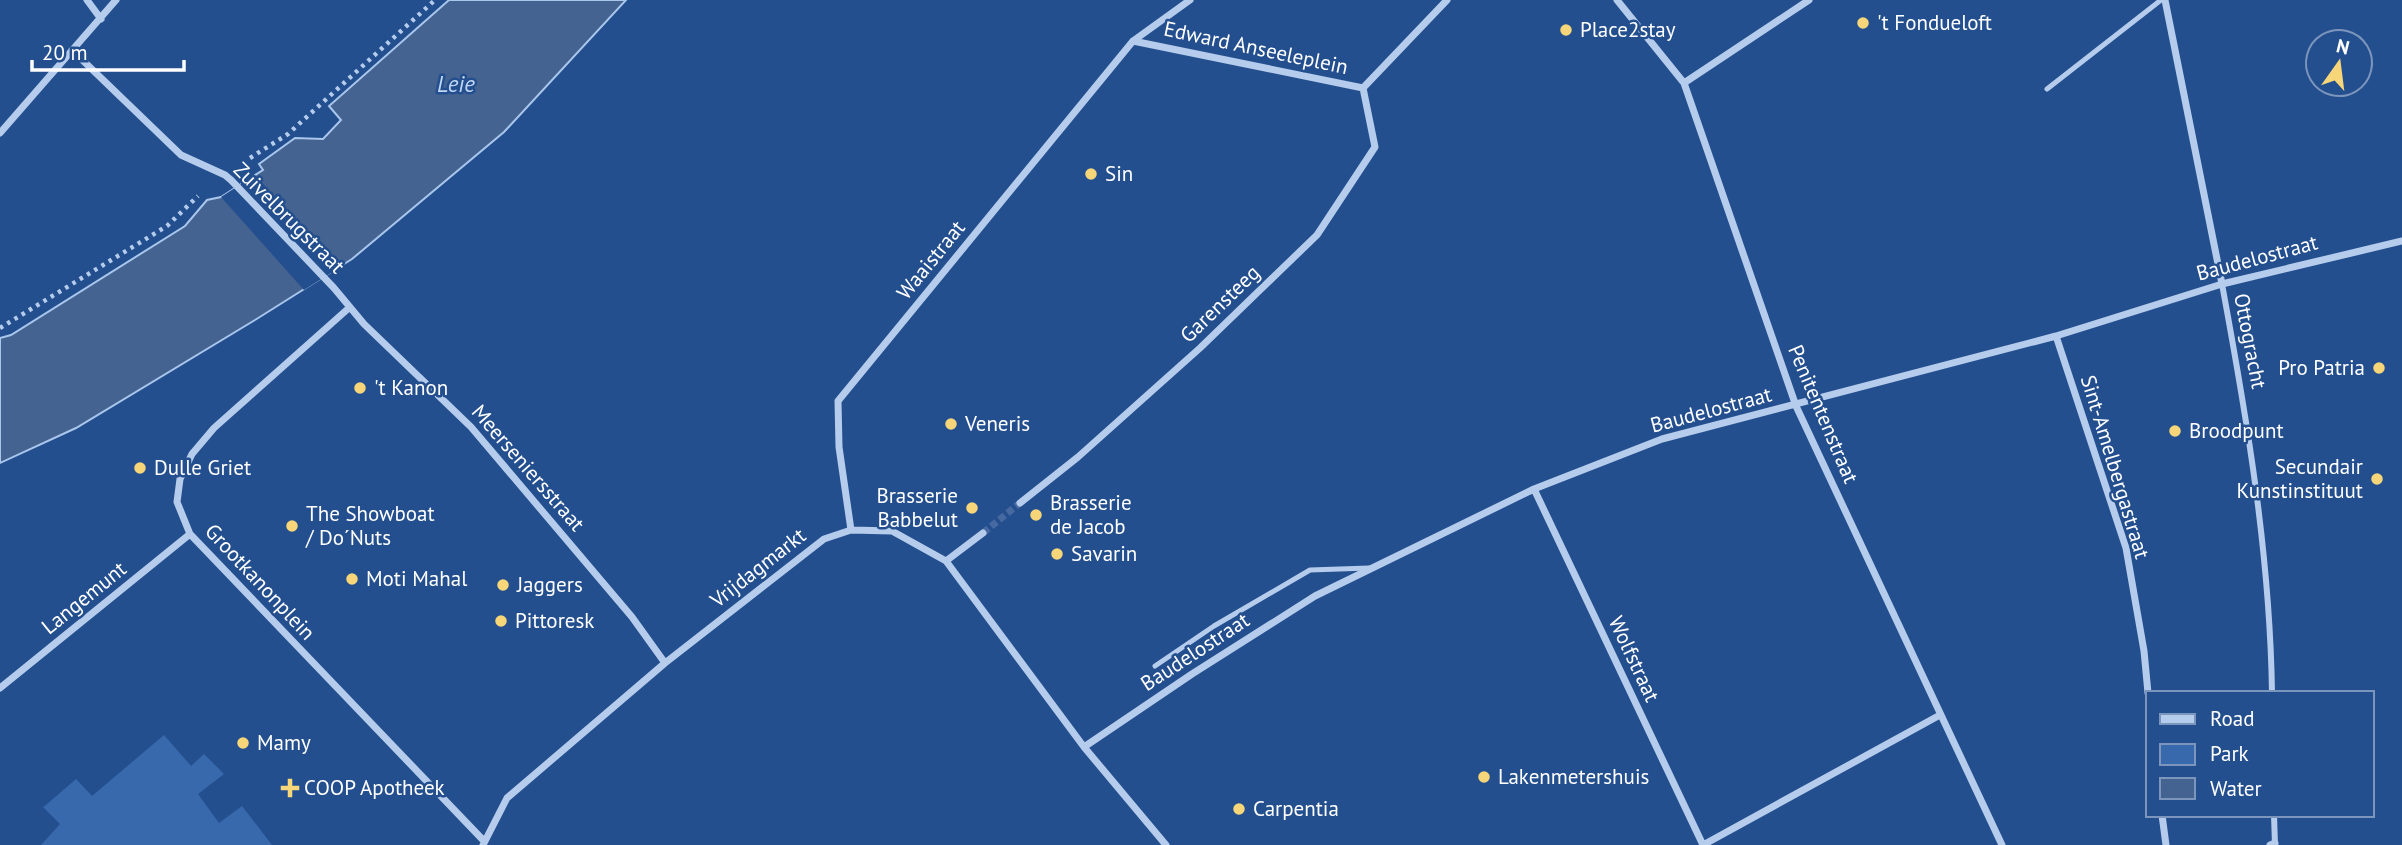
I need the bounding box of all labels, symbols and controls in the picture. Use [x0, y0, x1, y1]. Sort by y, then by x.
place label: 't Fondueloft [1877, 9, 1992, 36]
street label: Edward Anseeleplein [1162, 15, 1351, 80]
marker: 't Fondueloft [1855, 15, 1871, 31]
place label: Place2stay [1580, 16, 1676, 43]
marker: Place2stay [1558, 22, 1574, 38]
scale bar [32, 28, 184, 72]
north arrow [2304, 28, 2374, 98]
text: N [2334, 33, 2352, 60]
text: 20 m [42, 39, 88, 66]
water label: Leie [437, 69, 475, 98]
street label: Zuivelbrugstraat [228, 156, 351, 279]
place label: Sin [1105, 160, 1133, 187]
marker: Sin [1083, 166, 1099, 182]
street label: Waaistraat [891, 215, 971, 305]
street label: Baudelostraat [2193, 228, 2320, 287]
street label: Garensteeg [1174, 259, 1265, 348]
street label: Ottogracht [2228, 291, 2273, 391]
street label: Penitentenstraat [1782, 340, 1865, 487]
place label: Pro Patria [2278, 354, 2365, 381]
marker: Pro Patria [2371, 360, 2387, 376]
street label: Sint-Amelbergastraat [2075, 372, 2156, 562]
place label: 't Kanon [374, 374, 448, 401]
marker: 't Kanon [352, 380, 368, 396]
street label: Baudelostraat [1647, 380, 1774, 439]
street label: Meerseniersstraat [466, 399, 591, 537]
place label: Veneris [964, 410, 1030, 437]
marker: Veneris [943, 416, 959, 432]
place label: Broodpunt [2189, 417, 2284, 444]
marker: Broodpunt [2167, 423, 2183, 439]
place label: Secundair Kunstinstituut [2236, 453, 2363, 504]
place label: Dulle Griet [154, 454, 251, 481]
marker: Dulle Griet [132, 460, 148, 476]
marker: Secundair Kunstinstituut [2369, 471, 2385, 487]
place label: Brasserie Babbelut [876, 482, 958, 533]
place label: Brasserie de Jacob [1050, 489, 1132, 540]
place label: The Showboat / Do´Nuts [305, 500, 435, 551]
marker: Brasserie Babbelut [964, 500, 980, 516]
marker: Brasserie de Jacob [1028, 507, 1044, 523]
street label: Grootkanonplein [199, 518, 321, 646]
marker: The Showboat / Do´Nuts [284, 518, 300, 534]
street label: Vrijdagmarkt [704, 522, 811, 614]
place label: Savarin [1071, 540, 1137, 567]
marker: Savarin [1049, 546, 1065, 562]
street label: Langemunt [36, 555, 132, 640]
place label: Moti Mahal [366, 565, 467, 592]
marker: Moti Mahal [344, 571, 360, 587]
place label: Jaggers [516, 571, 583, 598]
marker: Jaggers [495, 577, 511, 593]
street label: Baudelostraat [1135, 606, 1254, 697]
place label: Pittoresk [515, 607, 594, 634]
street label: Wolfstraat [1603, 612, 1666, 706]
marker: Pittoresk [493, 613, 509, 629]
legend [2146, 691, 2374, 817]
text: Road [2210, 705, 2254, 732]
place label: Mamy [257, 729, 311, 756]
marker: Mamy [235, 735, 251, 751]
text: Park [2210, 740, 2249, 767]
place label: Lakenmetershuis [1498, 763, 1649, 790]
marker: Lakenmetershuis [1476, 769, 1492, 785]
place label: COOP Apotheek [304, 774, 445, 801]
text: Water [2210, 775, 2262, 802]
marker: COOP Apotheek [282, 780, 298, 796]
place label: Carpentia [1253, 795, 1339, 822]
marker: Carpentia [1231, 801, 1247, 817]

